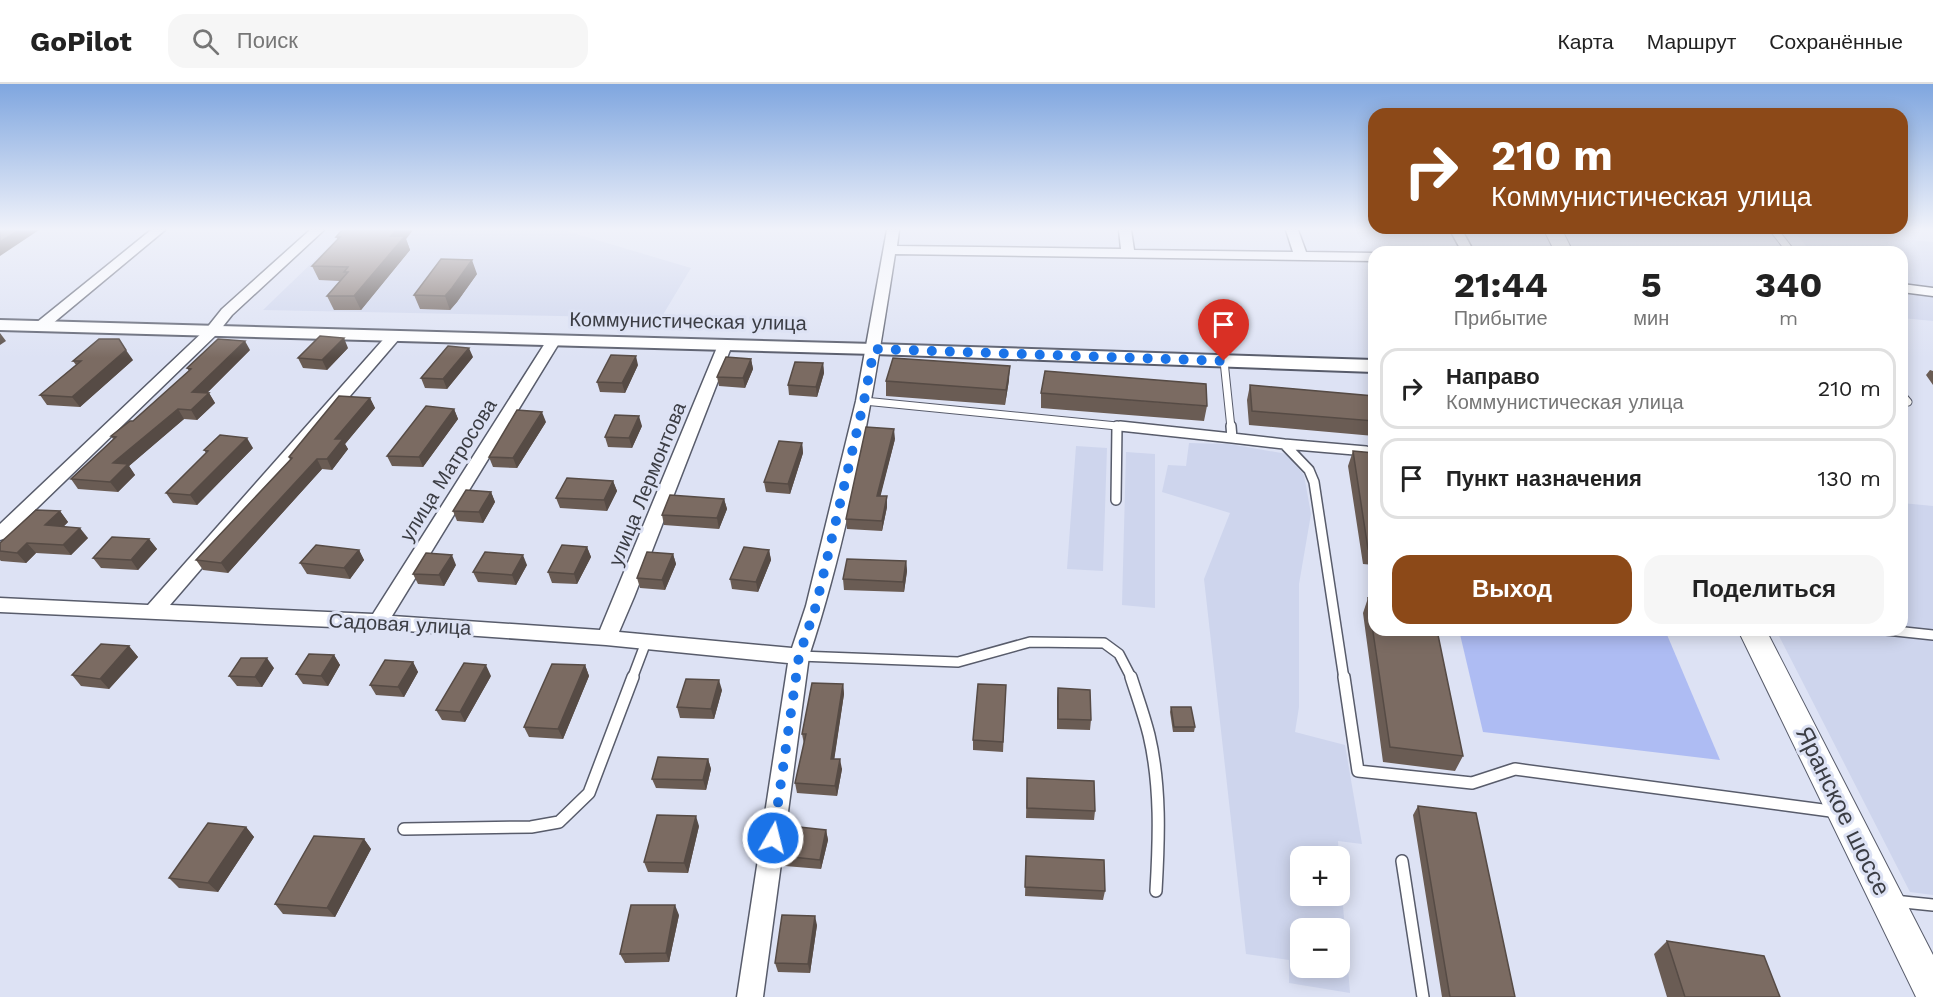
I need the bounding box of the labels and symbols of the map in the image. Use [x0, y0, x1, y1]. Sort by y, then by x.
pin [1198, 299, 1249, 361]
street label: Коммунистическая улица [569, 307, 808, 335]
street label: улица Матросова [394, 394, 502, 546]
street label: улица Лермонтова [603, 398, 691, 569]
street label: Садовая улица [328, 608, 473, 640]
street label: Яранское шоссе [1790, 722, 1896, 900]
position arrow [741, 806, 805, 870]

